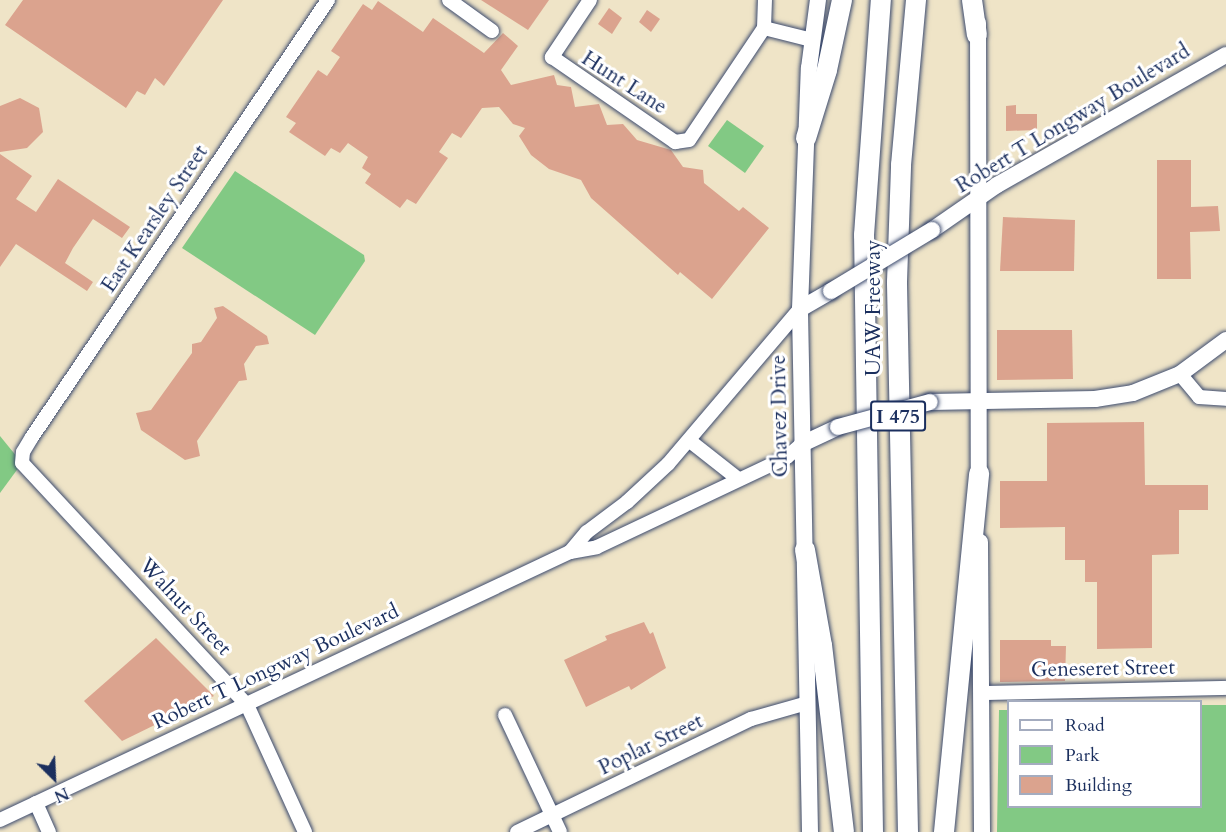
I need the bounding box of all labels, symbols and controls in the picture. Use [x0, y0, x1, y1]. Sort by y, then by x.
street label: Robert T Longway Boulevard [951, 39, 1195, 199]
street label: Hunt Lane [577, 46, 671, 120]
street label: East Kearsley Street [96, 140, 214, 298]
street label: UAW Freeway [861, 240, 887, 376]
street label: Chavez Drive [766, 354, 794, 478]
road number: I 475 [870, 399, 926, 433]
street label: Walnut Street [134, 553, 236, 661]
street label: Robert T Longway Boulevard [149, 599, 403, 735]
street label: Geneseret Street [1031, 655, 1175, 683]
legend [1007, 700, 1202, 808]
street label: Poplar Street [595, 709, 707, 781]
text: Road [1065, 713, 1105, 738]
text: Park [1065, 743, 1100, 768]
north arrow [24, 748, 84, 808]
text: Building [1065, 773, 1132, 798]
text: N [51, 782, 72, 807]

